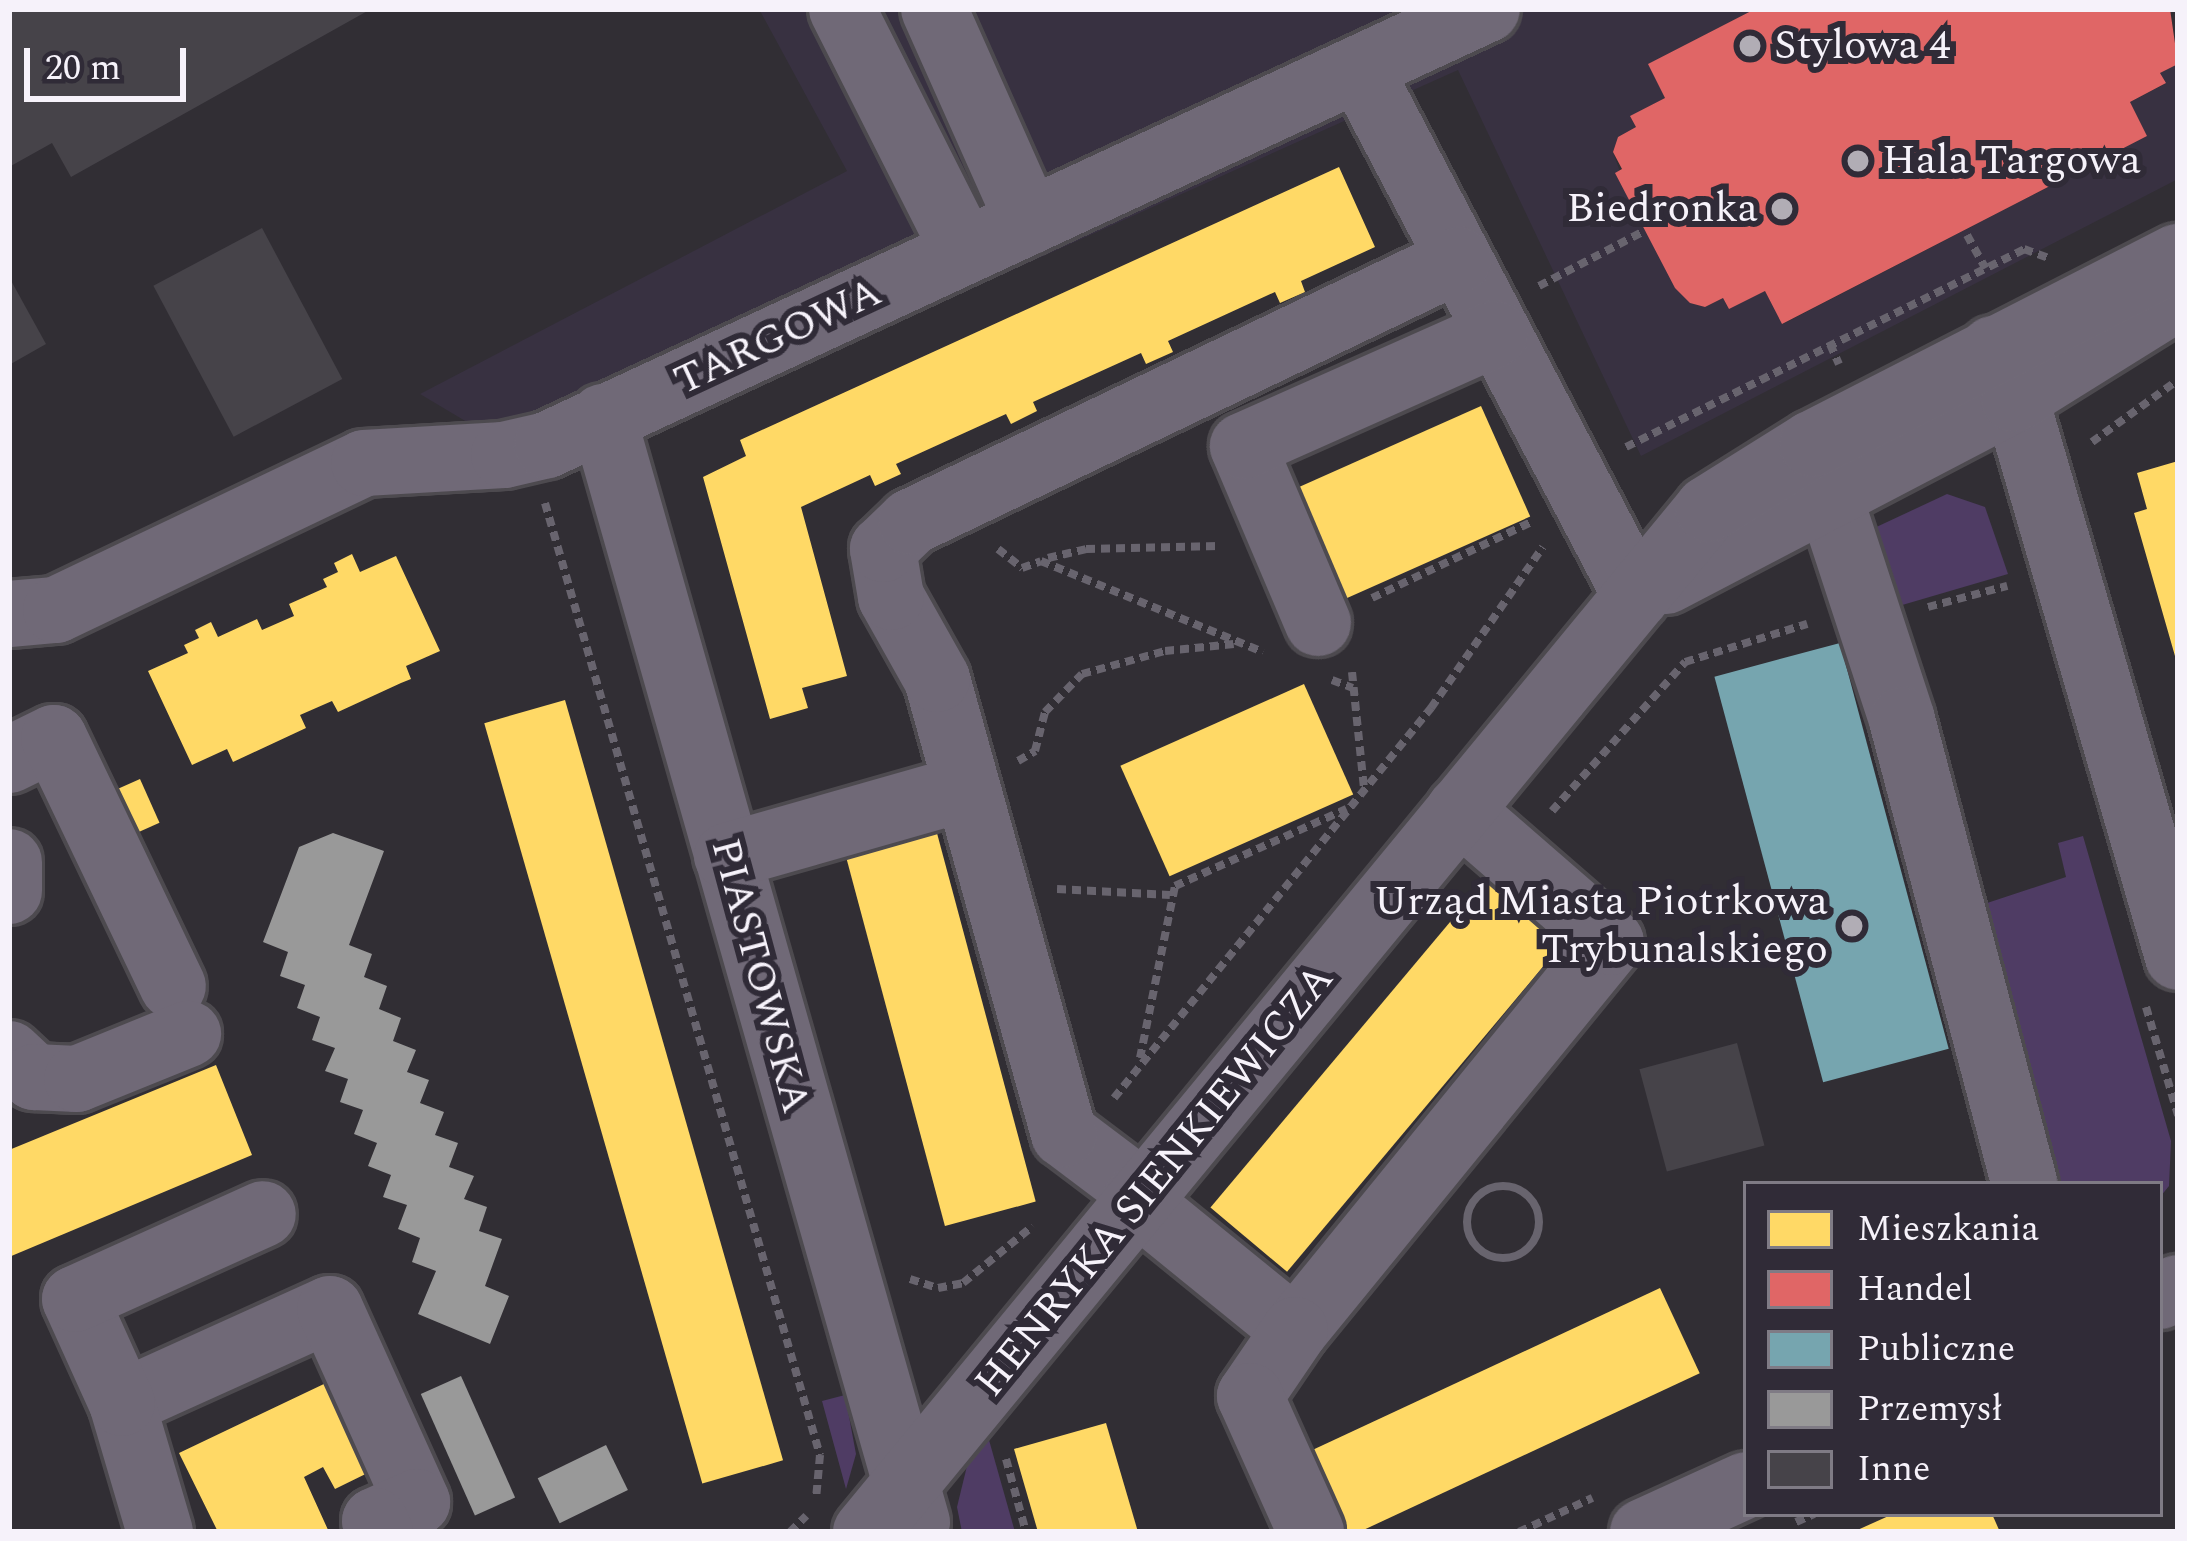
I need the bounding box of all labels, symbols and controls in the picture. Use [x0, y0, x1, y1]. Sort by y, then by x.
place label: Stylowa 4 [1774, 21, 1950, 71]
scale bar [30, 24, 192, 98]
marker: Stylowa 4 [1737, 33, 1763, 59]
text: 20 m [45, 41, 121, 96]
place label: Hala Targowa [1882, 136, 2141, 186]
marker: Hala Targowa [1845, 148, 1871, 174]
place label: Biedronka [1566, 184, 1758, 234]
marker: Biedronka [1769, 196, 1795, 222]
street label: TARGOWA [666, 267, 890, 407]
street label: PIASTOWSKA [699, 833, 821, 1119]
place label: Urząd Miasta Piotrkowa Trybunalskiego [1374, 877, 1828, 976]
marker: Urząd Miasta Piotrkowa Trybunalskiego [1839, 913, 1865, 939]
street label: HENRYKA SIENKIEWICZA [965, 955, 1345, 1407]
legend [1743, 1181, 2163, 1517]
text: Mieszkania [1857, 1202, 2039, 1257]
text: Handel [1857, 1262, 1973, 1317]
text: Publiczne [1857, 1322, 2015, 1377]
text: Przemysł [1857, 1382, 2002, 1437]
text: Inne [1857, 1442, 1930, 1497]

